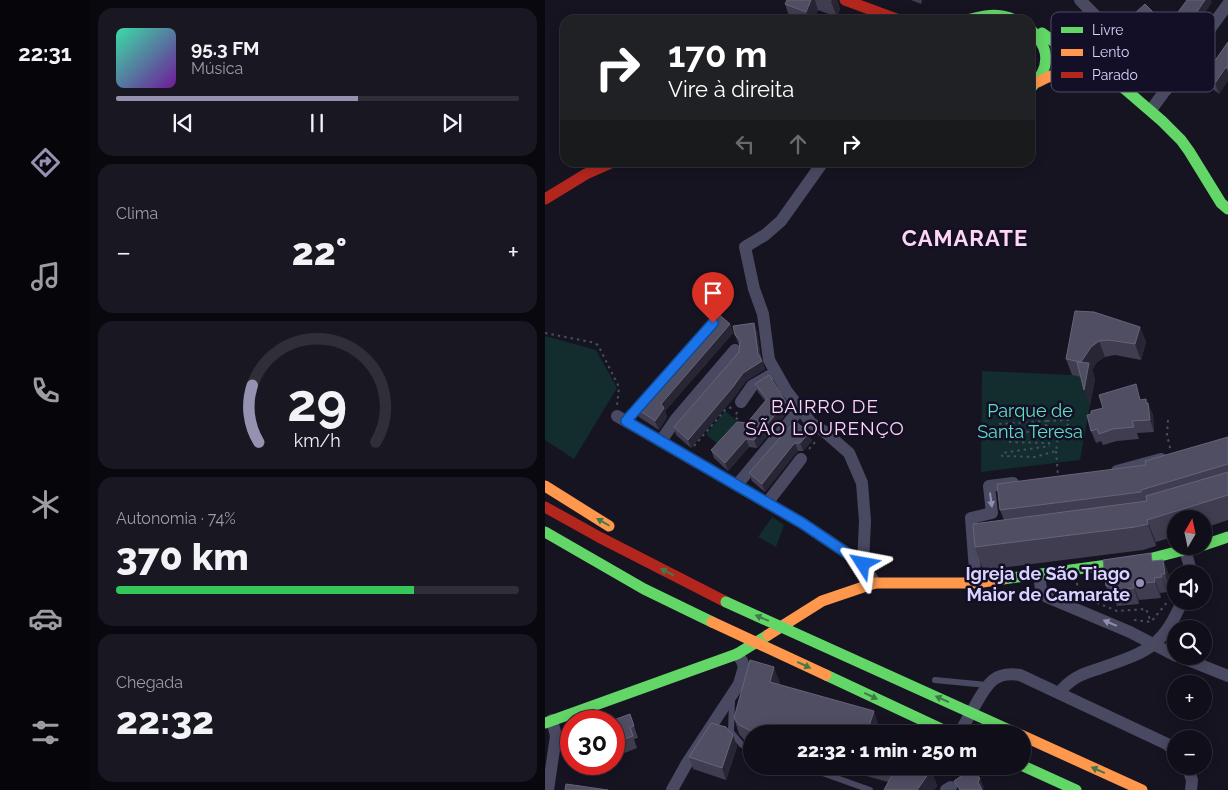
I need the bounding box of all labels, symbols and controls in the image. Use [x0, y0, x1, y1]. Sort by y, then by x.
legend [1051, 12, 1215, 92]
text: Livre [1092, 22, 1124, 38]
text: 170 m [668, 34, 767, 75]
icon: right [585, 35, 650, 100]
text: 95.3 FM [191, 37, 260, 59]
text: 22:31 [18, 40, 72, 66]
text: Lento [1092, 44, 1129, 60]
text: Música [191, 59, 243, 78]
text: Parado [1092, 67, 1138, 83]
text: Vire à direita [668, 76, 794, 102]
icon: previous [169, 109, 197, 137]
icon: pause [303, 109, 331, 137]
icon: next [438, 109, 466, 137]
icon: left [731, 130, 759, 158]
icon: ahead [784, 130, 812, 158]
icon: right [837, 130, 865, 158]
icon: directions [28, 145, 63, 180]
text: Clima [116, 204, 158, 223]
district label: CAMARATE [902, 225, 1028, 251]
text: 22° [292, 229, 347, 274]
text: − [116, 236, 131, 269]
text: + [507, 236, 519, 269]
icon: music [28, 259, 63, 294]
pin [692, 272, 734, 323]
icon: arrive [699, 279, 727, 307]
text: 29 [288, 372, 347, 433]
icon: phone [28, 373, 63, 408]
district label: BAIRRO DE SÃO LOURENÇO [745, 395, 905, 439]
park label: Parque de Santa Teresa [977, 400, 1083, 442]
text: km/h [294, 430, 341, 451]
icon: climate [28, 487, 63, 522]
one-way arrow [987, 493, 995, 509]
text: Autonomia · 74% [116, 509, 236, 528]
north arrow [1167, 510, 1213, 555]
map controls [1167, 510, 1212, 775]
one-way arrow [596, 518, 609, 527]
text: 370 km [116, 534, 249, 579]
position arrow [836, 537, 888, 589]
place label: Igreja de São Tiago Maior de Camarate [965, 563, 1130, 605]
button: sound [1167, 565, 1212, 610]
one-way arrow [660, 568, 675, 576]
marker: Igreja de São Tiago Maior de Camarate [1134, 577, 1146, 589]
icon: car [28, 601, 63, 636]
one-way arrow [755, 613, 769, 621]
one-way arrow [1102, 619, 1117, 627]
button: search [1167, 620, 1212, 665]
one-way arrow [797, 661, 811, 669]
text: Chegada [116, 673, 183, 692]
button: + [1167, 675, 1212, 720]
one-way arrow [864, 692, 878, 700]
one-way arrow [935, 695, 949, 703]
text: 22:32 [116, 698, 214, 743]
speed limit sign: 30 [560, 710, 625, 775]
icon: filters [28, 715, 63, 750]
button: − [1167, 730, 1212, 775]
text: 22:32 · 1 min · 250 m [797, 739, 977, 761]
one-way arrow [1091, 765, 1105, 773]

